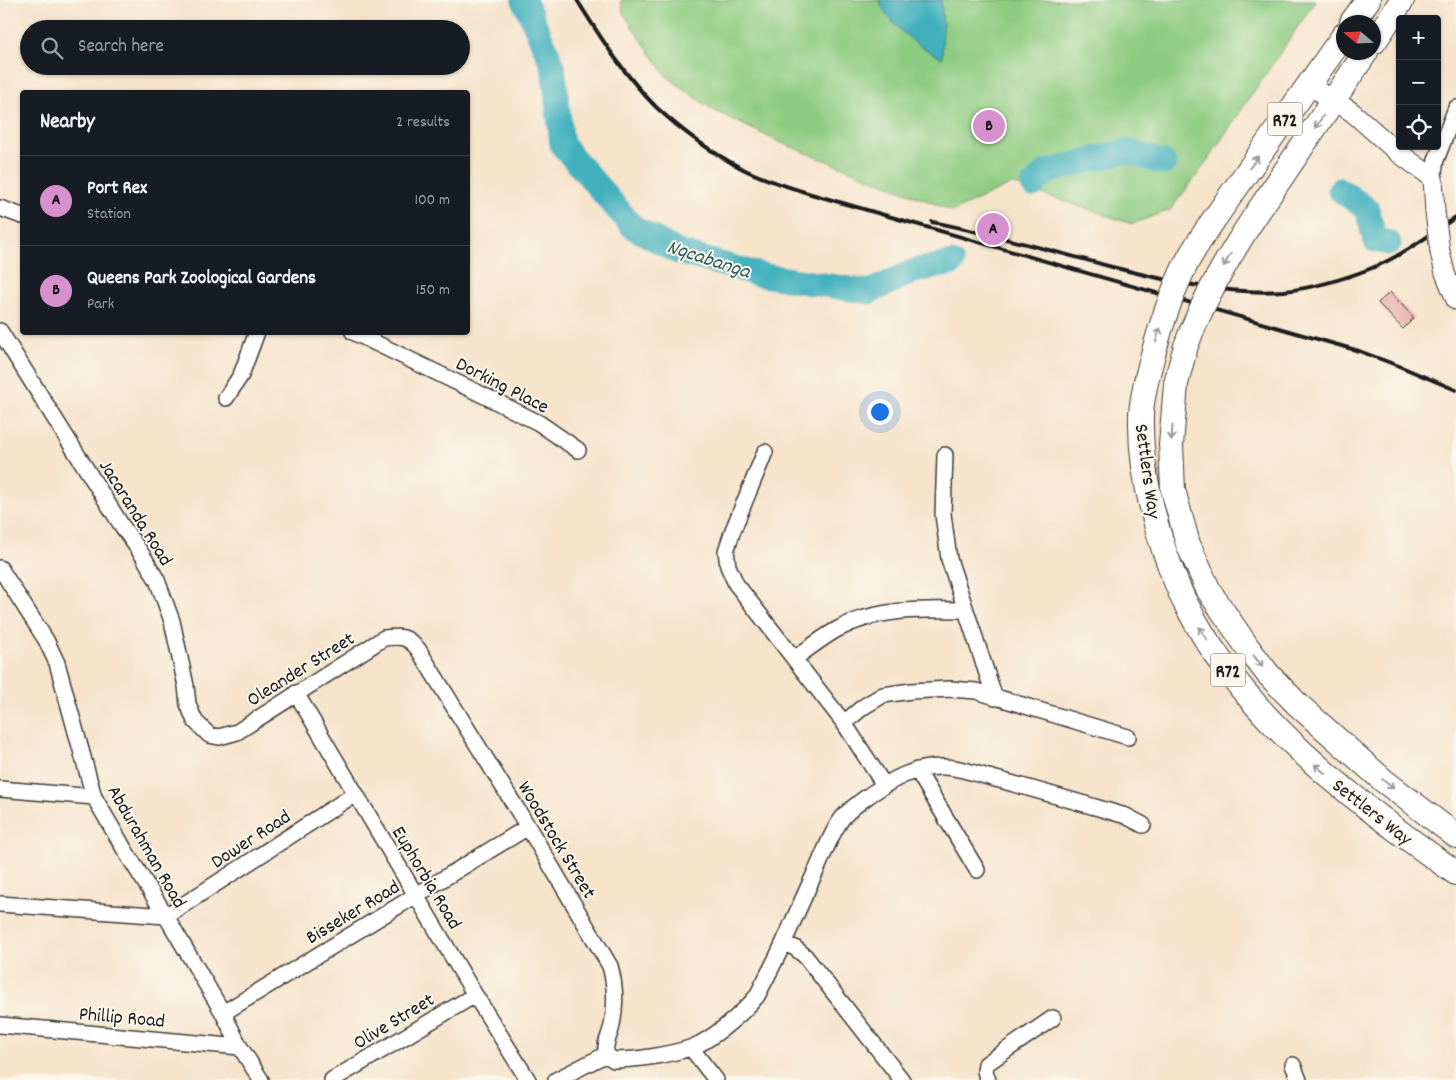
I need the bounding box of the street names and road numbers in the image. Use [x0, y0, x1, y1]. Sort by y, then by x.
road number: R72 [1268, 102, 1302, 136]
street label: Dorking Place [450, 351, 553, 422]
street label: Settlers Way [1126, 422, 1167, 521]
street label: Jacaranda Road [91, 455, 178, 572]
street label: Oleander Street [242, 626, 361, 715]
road number: R72 [1210, 654, 1246, 686]
street label: Settlers Way [1325, 773, 1418, 854]
street label: Woodstock Street [509, 776, 602, 905]
street label: Abdurahman Road [99, 781, 192, 914]
street label: Dower Road [206, 804, 297, 877]
street label: Euphorbia Road [384, 822, 467, 936]
street label: Bisseker Road [301, 874, 406, 953]
street label: Olive Street [349, 987, 440, 1058]
street label: Phillip Road [78, 1001, 166, 1037]

